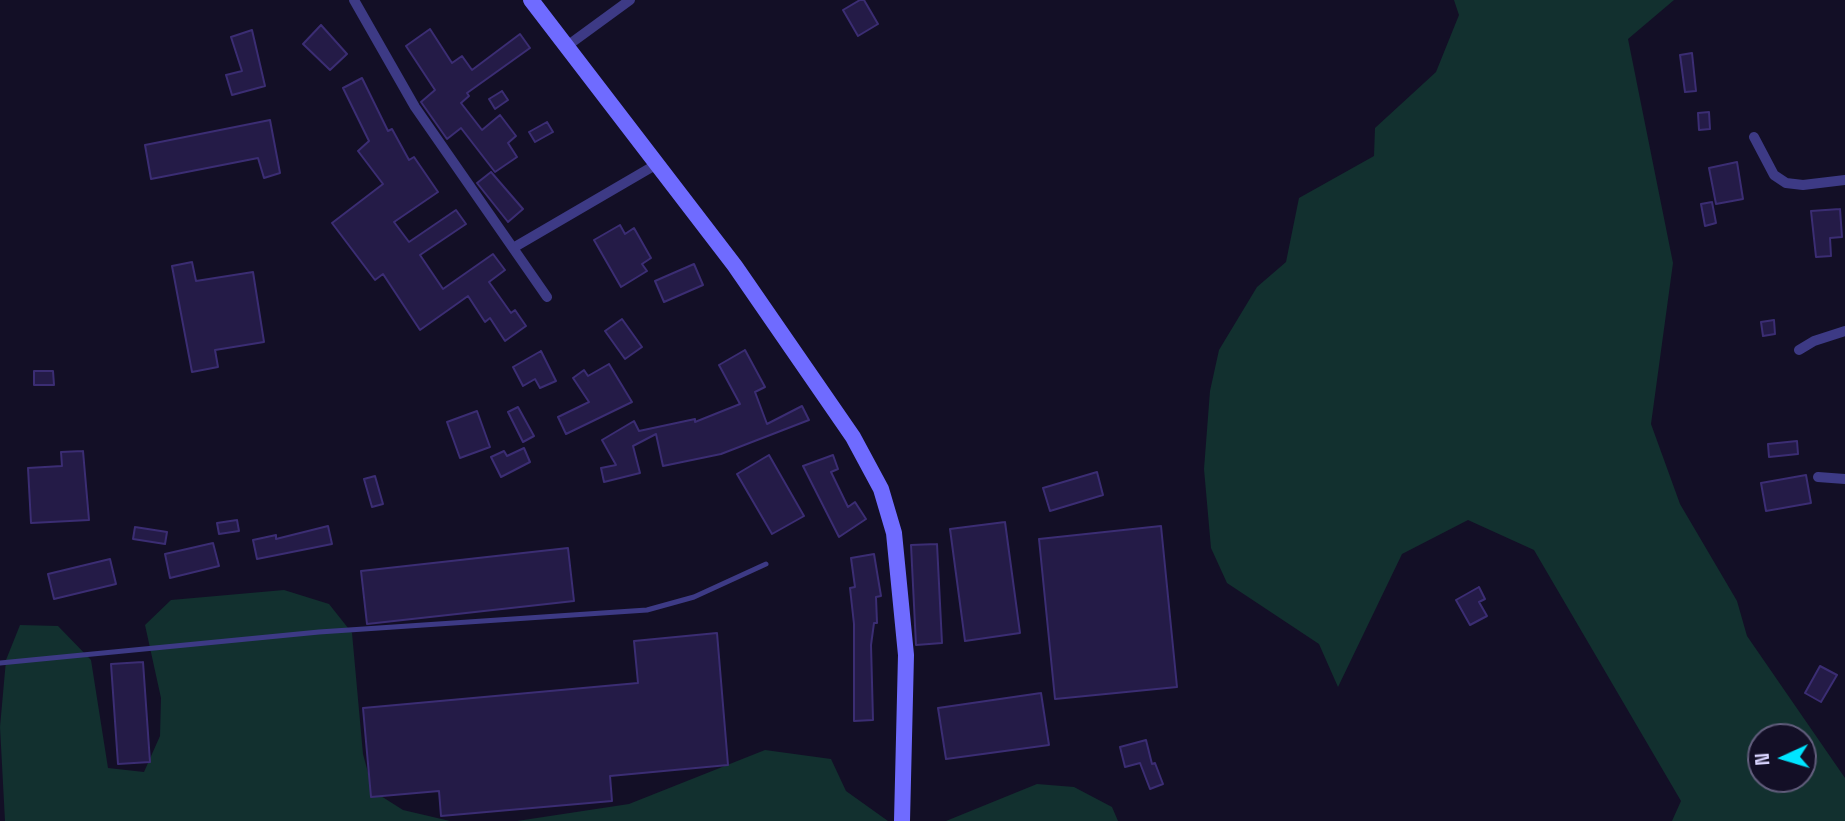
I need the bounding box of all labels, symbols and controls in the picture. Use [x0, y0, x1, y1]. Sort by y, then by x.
north arrow [1747, 723, 1817, 793]
text: N [1750, 752, 1775, 767]

